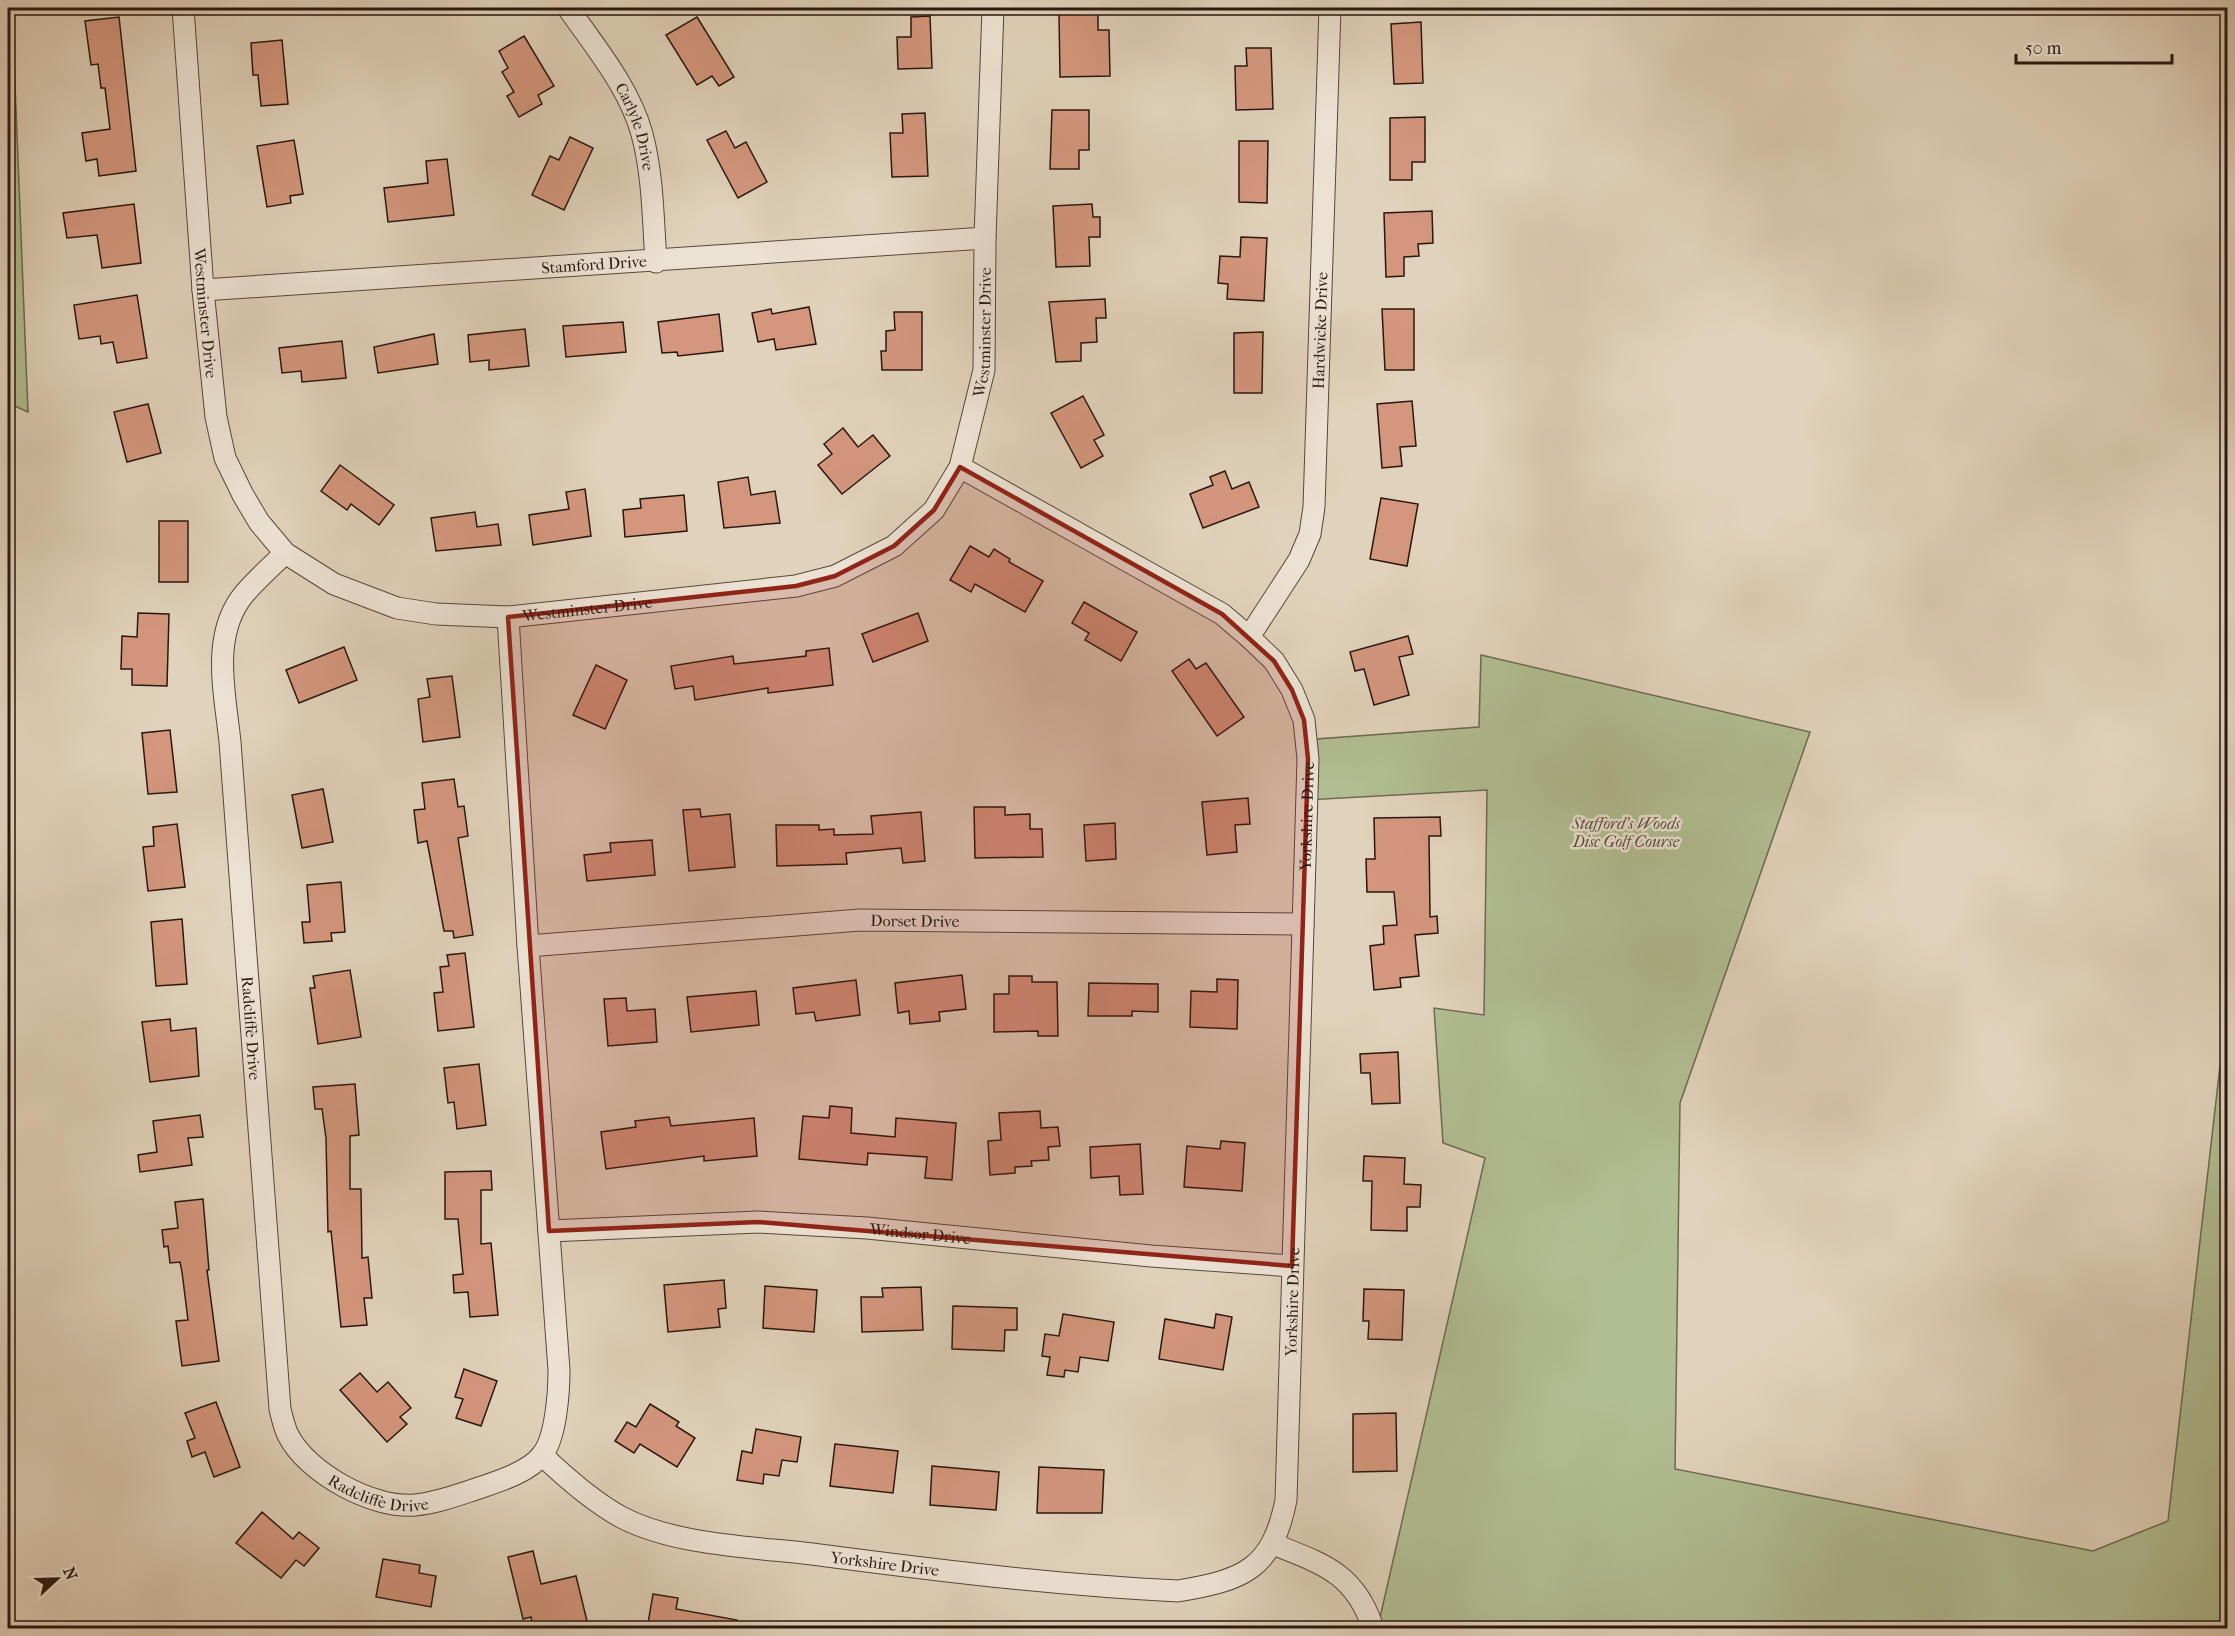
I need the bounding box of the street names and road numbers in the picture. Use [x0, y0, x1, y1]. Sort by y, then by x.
street label: Carlyle Drive [611, 79, 658, 172]
street label: Westminster Drive [190, 247, 221, 379]
street label: Stamford Drive [541, 252, 648, 277]
street label: Westminster Drive [968, 267, 995, 400]
street label: Hardwicke Drive [1309, 271, 1332, 389]
street label: Westminster Drive [520, 593, 653, 625]
street label: Yorkshire Drive [1296, 761, 1318, 872]
street label: Dorset Drive [870, 911, 960, 931]
street label: Radcliffe Drive [238, 976, 264, 1081]
street label: Windsor Drive [868, 1219, 972, 1248]
street label: Yorkshire Drive [1281, 1247, 1304, 1358]
street label: Radcliffe Drive [325, 1470, 430, 1515]
street label: Yorkshire Drive [829, 1547, 940, 1580]

